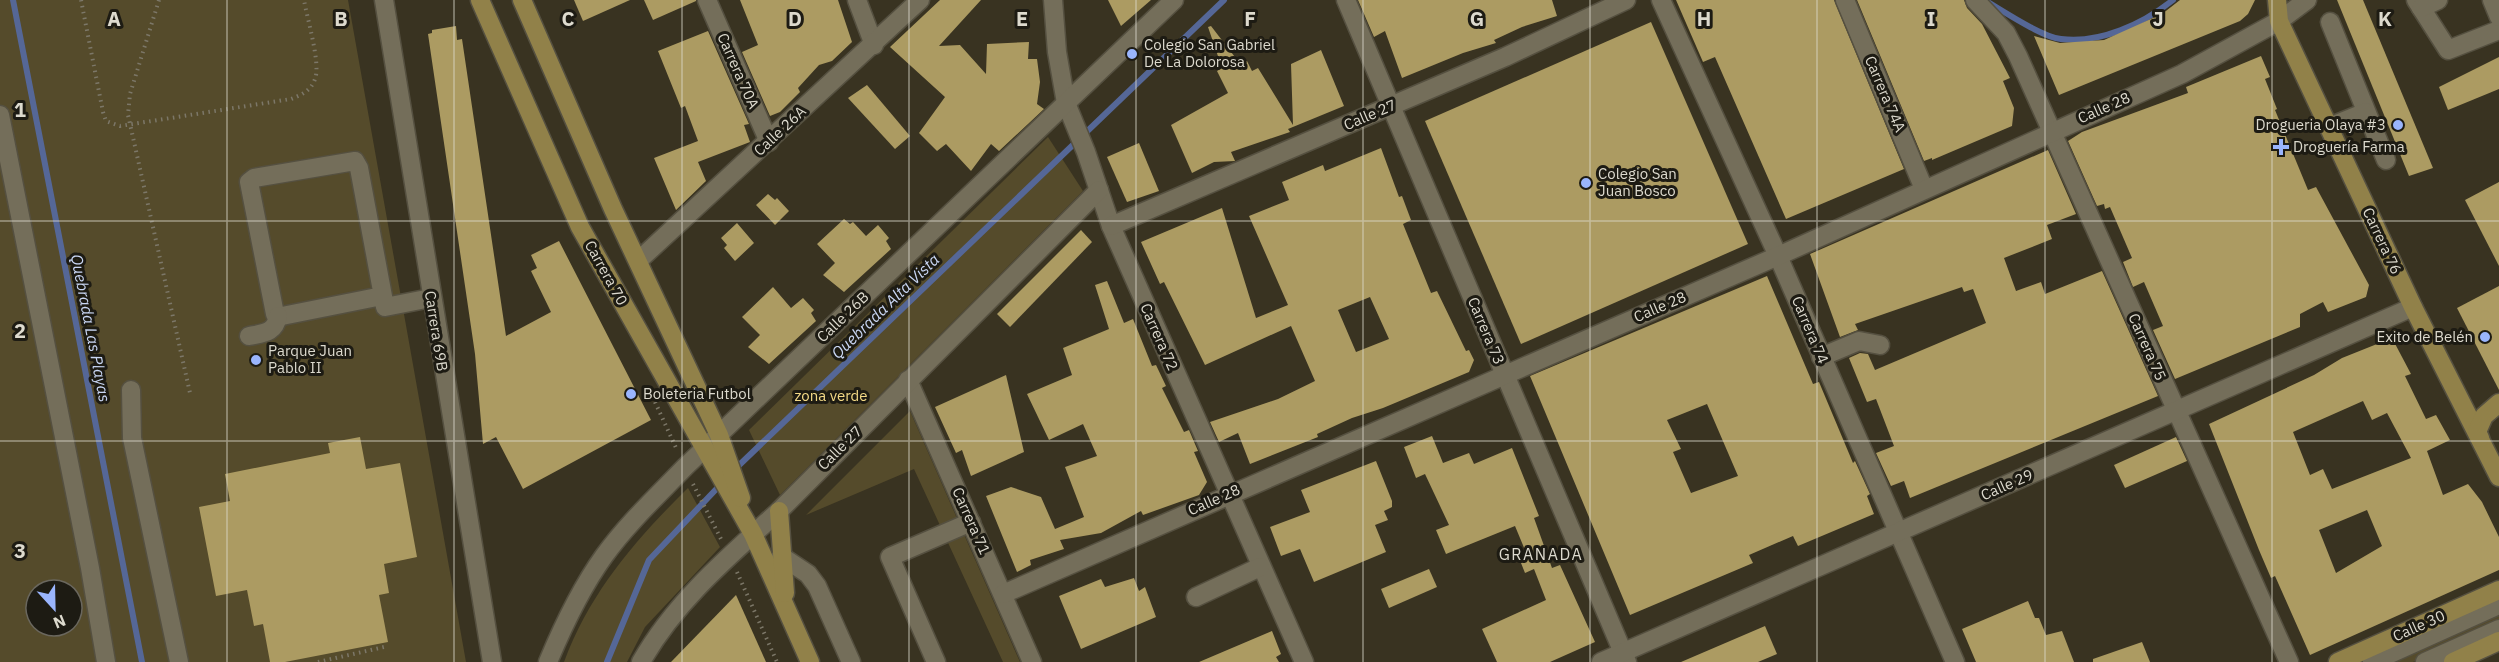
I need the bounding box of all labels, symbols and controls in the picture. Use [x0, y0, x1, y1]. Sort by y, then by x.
text: A [107, 5, 121, 32]
text: B [334, 5, 348, 32]
text: C [561, 5, 575, 32]
text: D [788, 5, 802, 32]
text: E [1016, 5, 1028, 32]
text: F [1244, 5, 1256, 32]
text: G [1470, 5, 1484, 32]
text: H [1697, 5, 1711, 32]
text: I [1927, 5, 1935, 32]
text: J [2152, 5, 2164, 32]
text: K [2378, 5, 2392, 32]
street label: Carrera 70A [713, 30, 764, 112]
place label: Colegio San Gabriel De La Dolorosa [1144, 35, 1275, 71]
marker: Colegio San Gabriel De La Dolorosa [1125, 47, 1139, 61]
street label: Carrera 74A [1861, 53, 1910, 135]
street label: Calle 28 [2075, 88, 2133, 127]
street label: Calle 27 [1341, 95, 1399, 134]
text: 1 [14, 96, 26, 123]
street label: Calle 26A [749, 101, 810, 160]
place label: Drogueria Olaya #3 [2256, 115, 2386, 134]
marker: Drogueria Olaya #3 [2391, 118, 2405, 132]
place label: Droguería Farma [2293, 137, 2405, 156]
marker: Droguería Farma [2274, 140, 2288, 154]
place label: Colegio San Juan Bosco [1598, 164, 1677, 200]
marker: Colegio San Juan Bosco [1579, 176, 1593, 190]
street label: Carrera 76 [2359, 204, 2406, 277]
street label: Carrera 70 [581, 237, 632, 309]
water label: Quebrada Alta Vista [827, 249, 943, 363]
water label: Quebrada Las Playas [67, 252, 115, 404]
street label: Calle 26B [813, 287, 873, 346]
street label: Calle 28 [1631, 287, 1689, 326]
street label: Carrera 69B [421, 289, 452, 373]
street label: Carrera 74 [1788, 293, 1833, 366]
street label: Carrera 73 [1464, 294, 1509, 367]
street label: Carrera 72 [1136, 300, 1183, 373]
street label: Carrera 75 [2124, 310, 2171, 383]
text: 2 [14, 317, 26, 344]
place label: Exito de Belén [2376, 327, 2473, 346]
marker: Exito de Belén [2478, 330, 2492, 344]
place label: Parque Juan Pablo II [268, 341, 352, 377]
marker: Parque Juan Pablo II [249, 353, 263, 367]
place label: Boleteria Futbol [643, 384, 751, 403]
park label: zona verde [794, 386, 868, 405]
marker: Boleteria Futbol [624, 387, 638, 401]
street label: Calle 27 [813, 421, 866, 474]
street label: Calle 29 [1978, 465, 2036, 504]
street label: Calle 28 [1185, 480, 1243, 519]
street label: Carrera 71 [948, 484, 995, 557]
text: 3 [14, 537, 26, 564]
district label: GRANADA [1499, 544, 1583, 564]
north arrow [24, 578, 84, 638]
street label: Calle 30 [2390, 606, 2448, 645]
text: N [50, 610, 69, 633]

